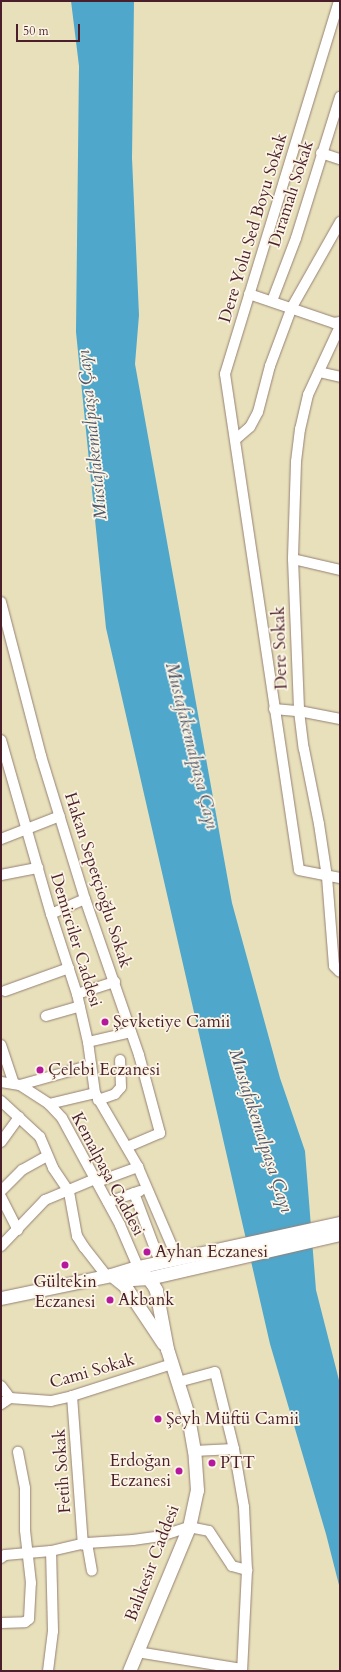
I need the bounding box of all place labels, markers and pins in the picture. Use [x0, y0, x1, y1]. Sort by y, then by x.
place label: Şevketiye Camii [113, 1012, 230, 1032]
marker: Şevketiye Camii [100, 1017, 110, 1027]
place label: Çelebi Eczanesi [48, 1060, 160, 1080]
marker: Çelebi Eczanesi [35, 1065, 45, 1075]
place label: Ayhan Eczanesi [155, 1242, 268, 1262]
marker: Ayhan Eczanesi [142, 1247, 152, 1257]
marker: Gültekin Eczanesi [60, 1260, 70, 1270]
place label: Gültekin Eczanesi [33, 1272, 97, 1312]
place label: Akbank [118, 1290, 174, 1310]
marker: Akbank [105, 1295, 115, 1305]
place label: Şeyh Müftü Camii [166, 1409, 299, 1429]
marker: Şeyh Müftü Camii [153, 1414, 163, 1424]
place label: Erdoğan Eczanesi [110, 1451, 171, 1491]
place label: PTT [220, 1453, 255, 1473]
marker: PTT [207, 1458, 217, 1468]
marker: Erdoğan Eczanesi [174, 1466, 184, 1476]

